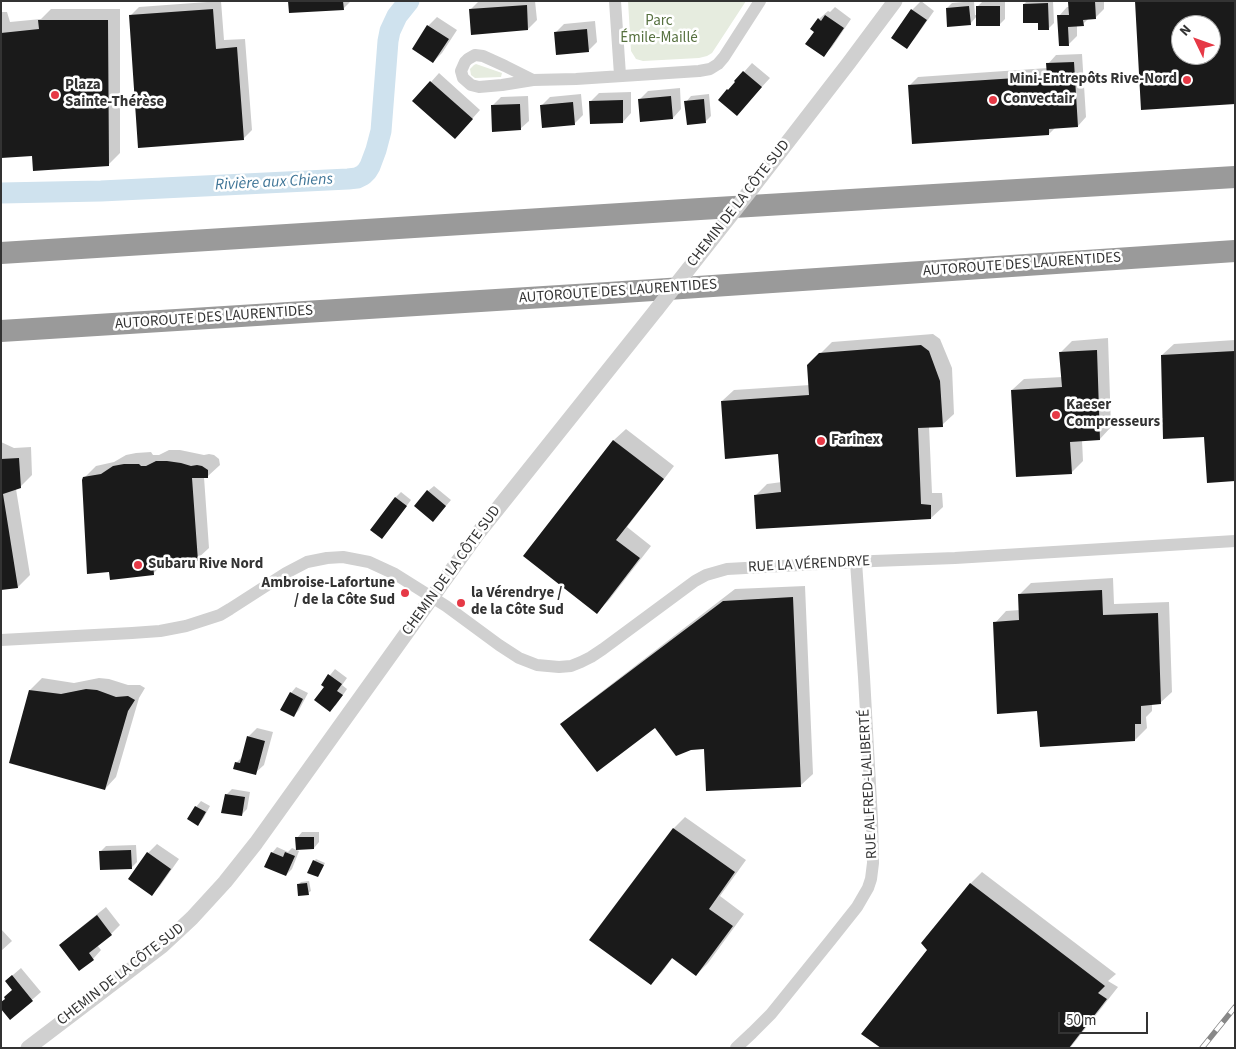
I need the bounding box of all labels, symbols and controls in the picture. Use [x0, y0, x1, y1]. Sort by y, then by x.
park label: Parc Émile-Maillé [620, 13, 698, 48]
north arrow [1171, 15, 1221, 65]
text: N [1175, 20, 1196, 41]
place label: Mini-Entrepôts Rive-Nord [1009, 71, 1177, 89]
marker: Mini-Entrepôts Rive-Nord [1181, 74, 1193, 86]
place label: Plaza Sainte-Thérèse [65, 77, 164, 112]
marker: Plaza Sainte-Thérèse [49, 89, 61, 101]
place label: Convectair [1003, 91, 1074, 109]
marker: Convectair [987, 94, 999, 106]
street label: CHEMIN DE LA CÔTE SUD [684, 137, 794, 271]
water label: Rivière aux Chiens [215, 170, 333, 196]
street label: AUTOROUTE DES LAURENTIDES [922, 249, 1122, 281]
street label: AUTOROUTE DES LAURENTIDES [518, 276, 718, 308]
street label: AUTOROUTE DES LAURENTIDES [114, 302, 314, 334]
place label: Kaeser Compresseurs [1066, 397, 1160, 432]
marker: Kaeser Compresseurs [1050, 409, 1062, 421]
place label: Farinex [831, 432, 880, 450]
marker: Farinex [815, 435, 827, 447]
street label: CHEMIN DE LA CÔTE SUD [399, 503, 505, 639]
street label: RUE LA VÉRENDRYE [748, 553, 870, 577]
place label: Subaru Rive Nord [148, 556, 263, 574]
marker: Subaru Rive Nord [132, 559, 144, 571]
place label: Ambroise-Lafortune / de la Côte Sud [262, 575, 395, 610]
place label: la Vérendrye / de la Côte Sud [471, 585, 564, 620]
marker: Ambroise-Lafortune / de la Côte Sud [399, 587, 411, 599]
marker: la Vérendrye / de la Côte Sud [455, 597, 467, 609]
street label: RUE ALFRED-LALIBERTÉ [856, 709, 882, 859]
street label: CHEMIN DE LA CÔTE SUD [54, 920, 188, 1030]
scale bar [1061, 1002, 1151, 1034]
text: 50 m [1066, 1010, 1096, 1031]

